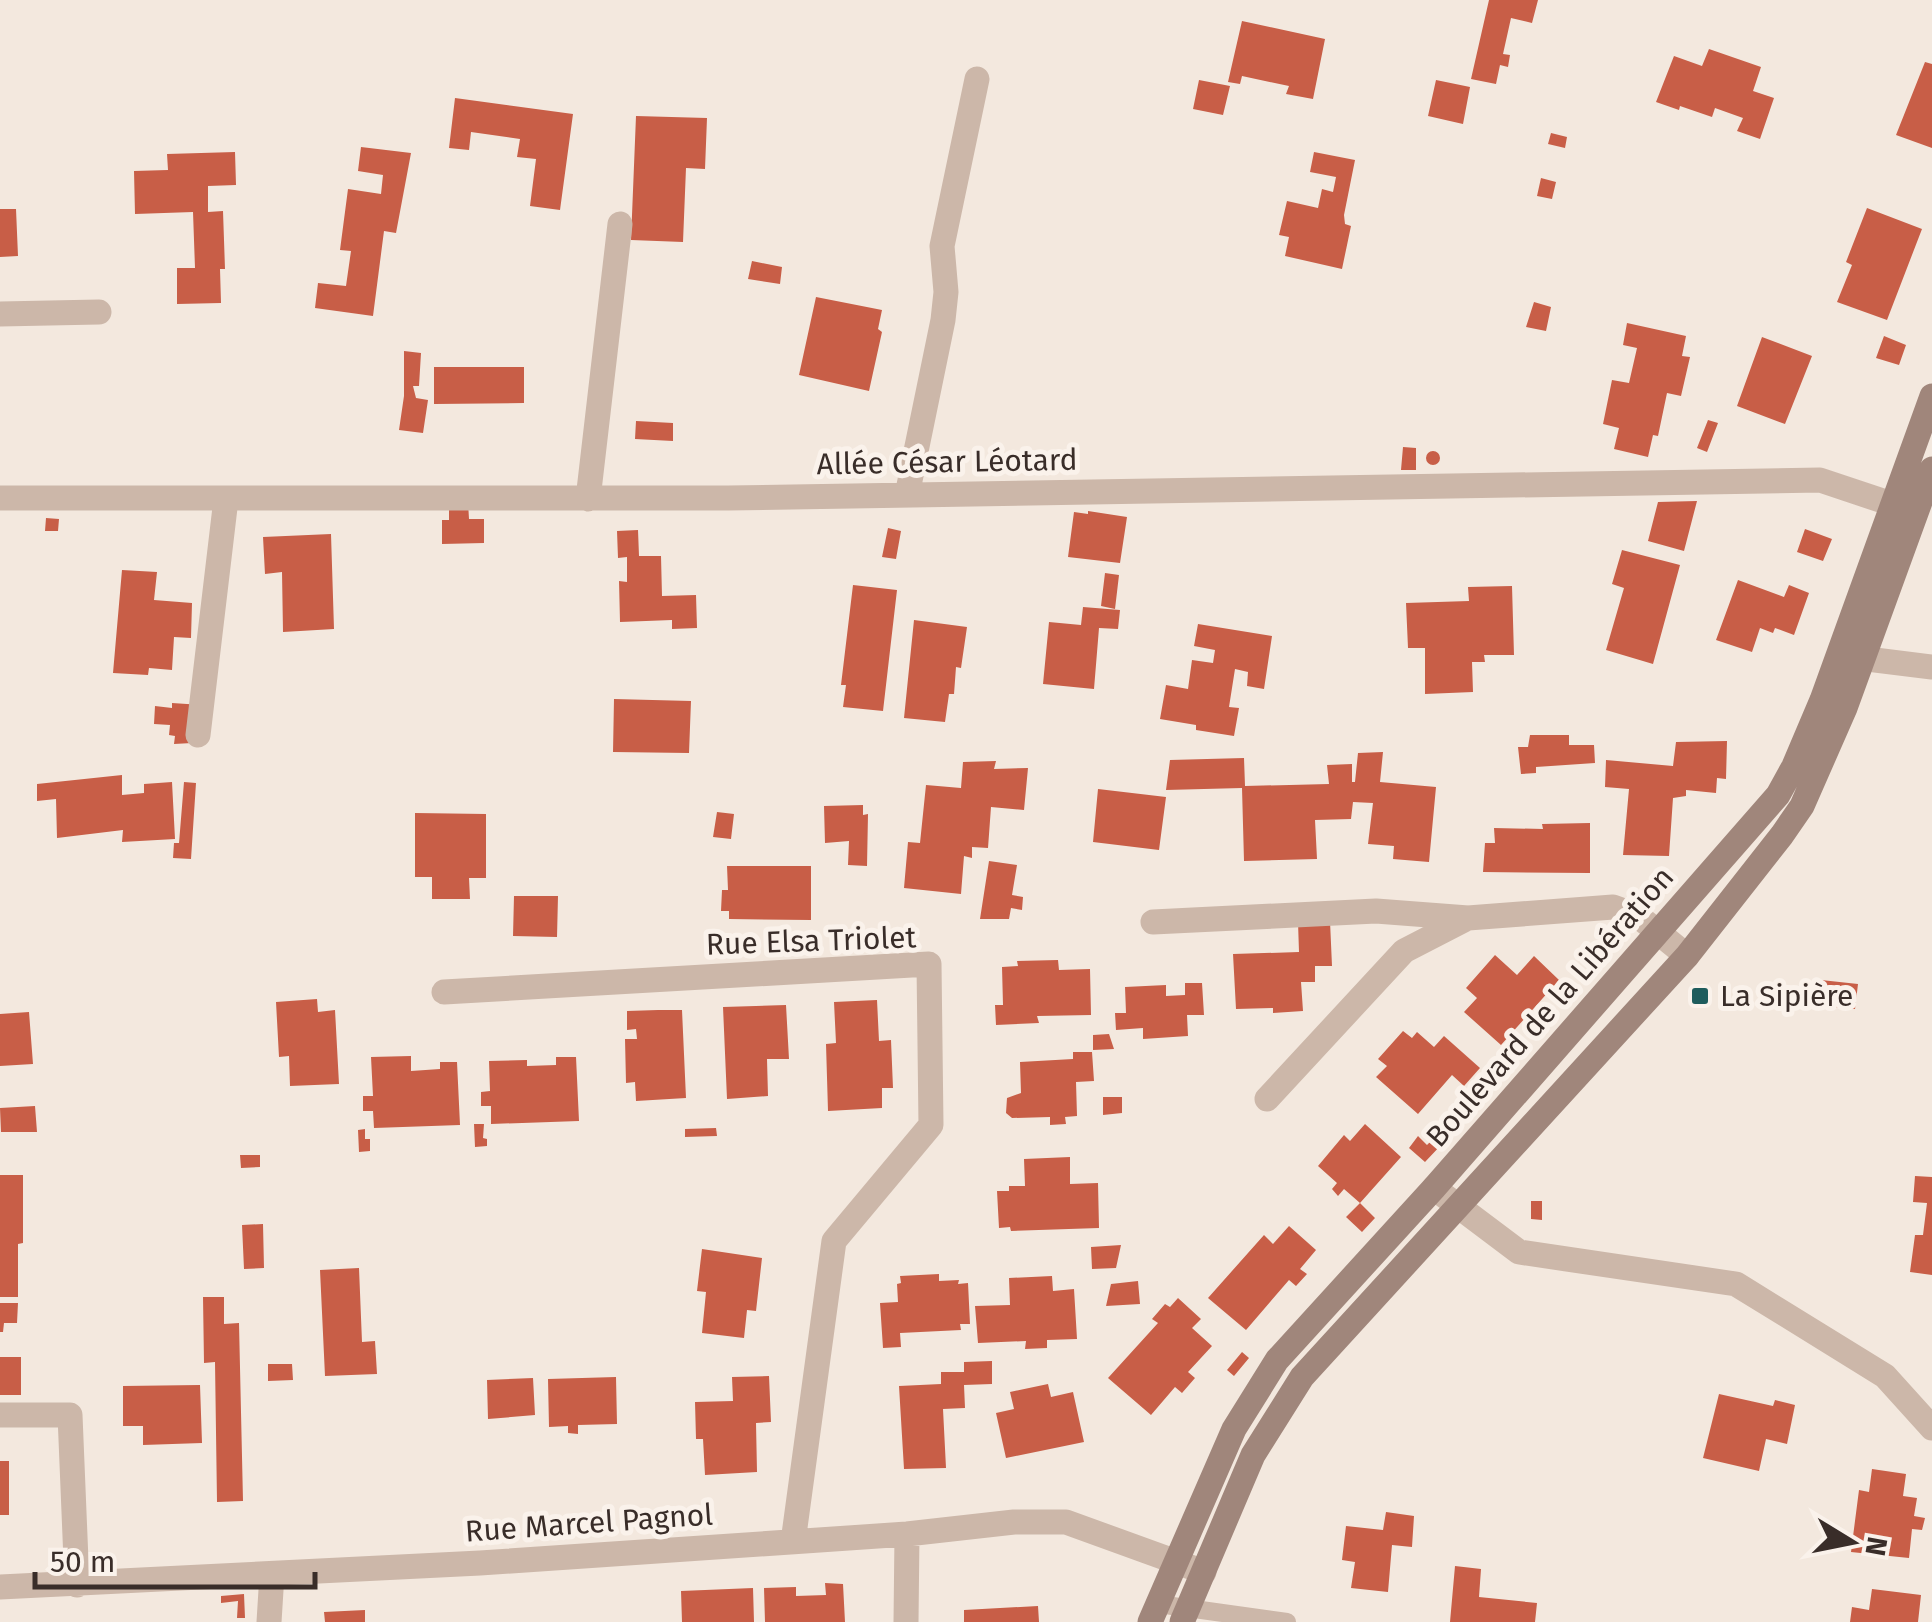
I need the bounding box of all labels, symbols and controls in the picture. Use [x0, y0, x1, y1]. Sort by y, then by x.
street label: Allée César Léotard [816, 442, 1078, 482]
street label: Boulevard de la Libération [1419, 860, 1681, 1154]
street label: Rue Elsa Triolet [705, 919, 917, 963]
place label: La Sipière [1720, 978, 1853, 1014]
marker: La Sipière [1689, 985, 1711, 1007]
north arrow [1802, 1492, 1902, 1592]
street label: Rue Marcel Pagnol [464, 1496, 714, 1550]
scale bar [35, 1527, 315, 1589]
text: N [1858, 1534, 1894, 1558]
text: 50 m [50, 1544, 115, 1580]

